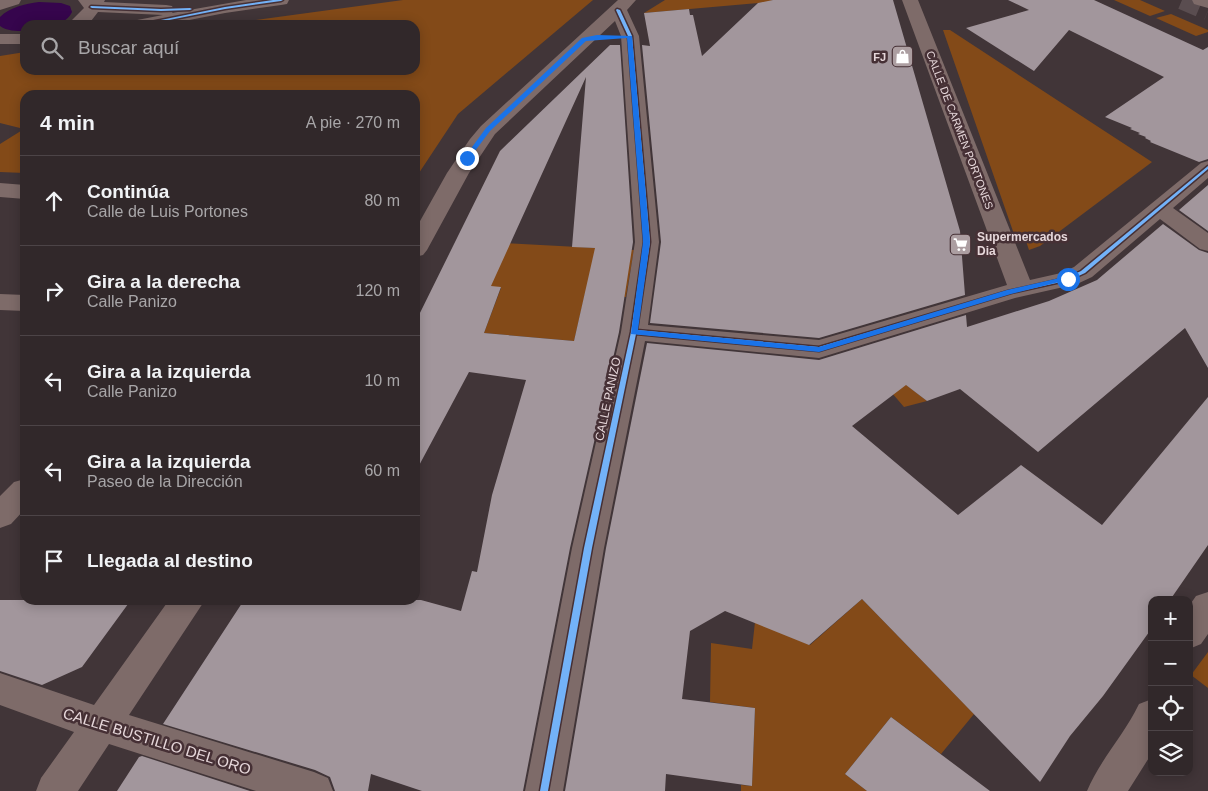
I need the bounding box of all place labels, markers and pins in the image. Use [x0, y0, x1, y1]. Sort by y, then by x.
shop icon: FJ [890, 45, 914, 69]
place label: FJ [873, 51, 886, 63]
place label: Supermercados Dia [977, 230, 1068, 258]
supermarket icon: Supermercados Dia [949, 232, 973, 256]

